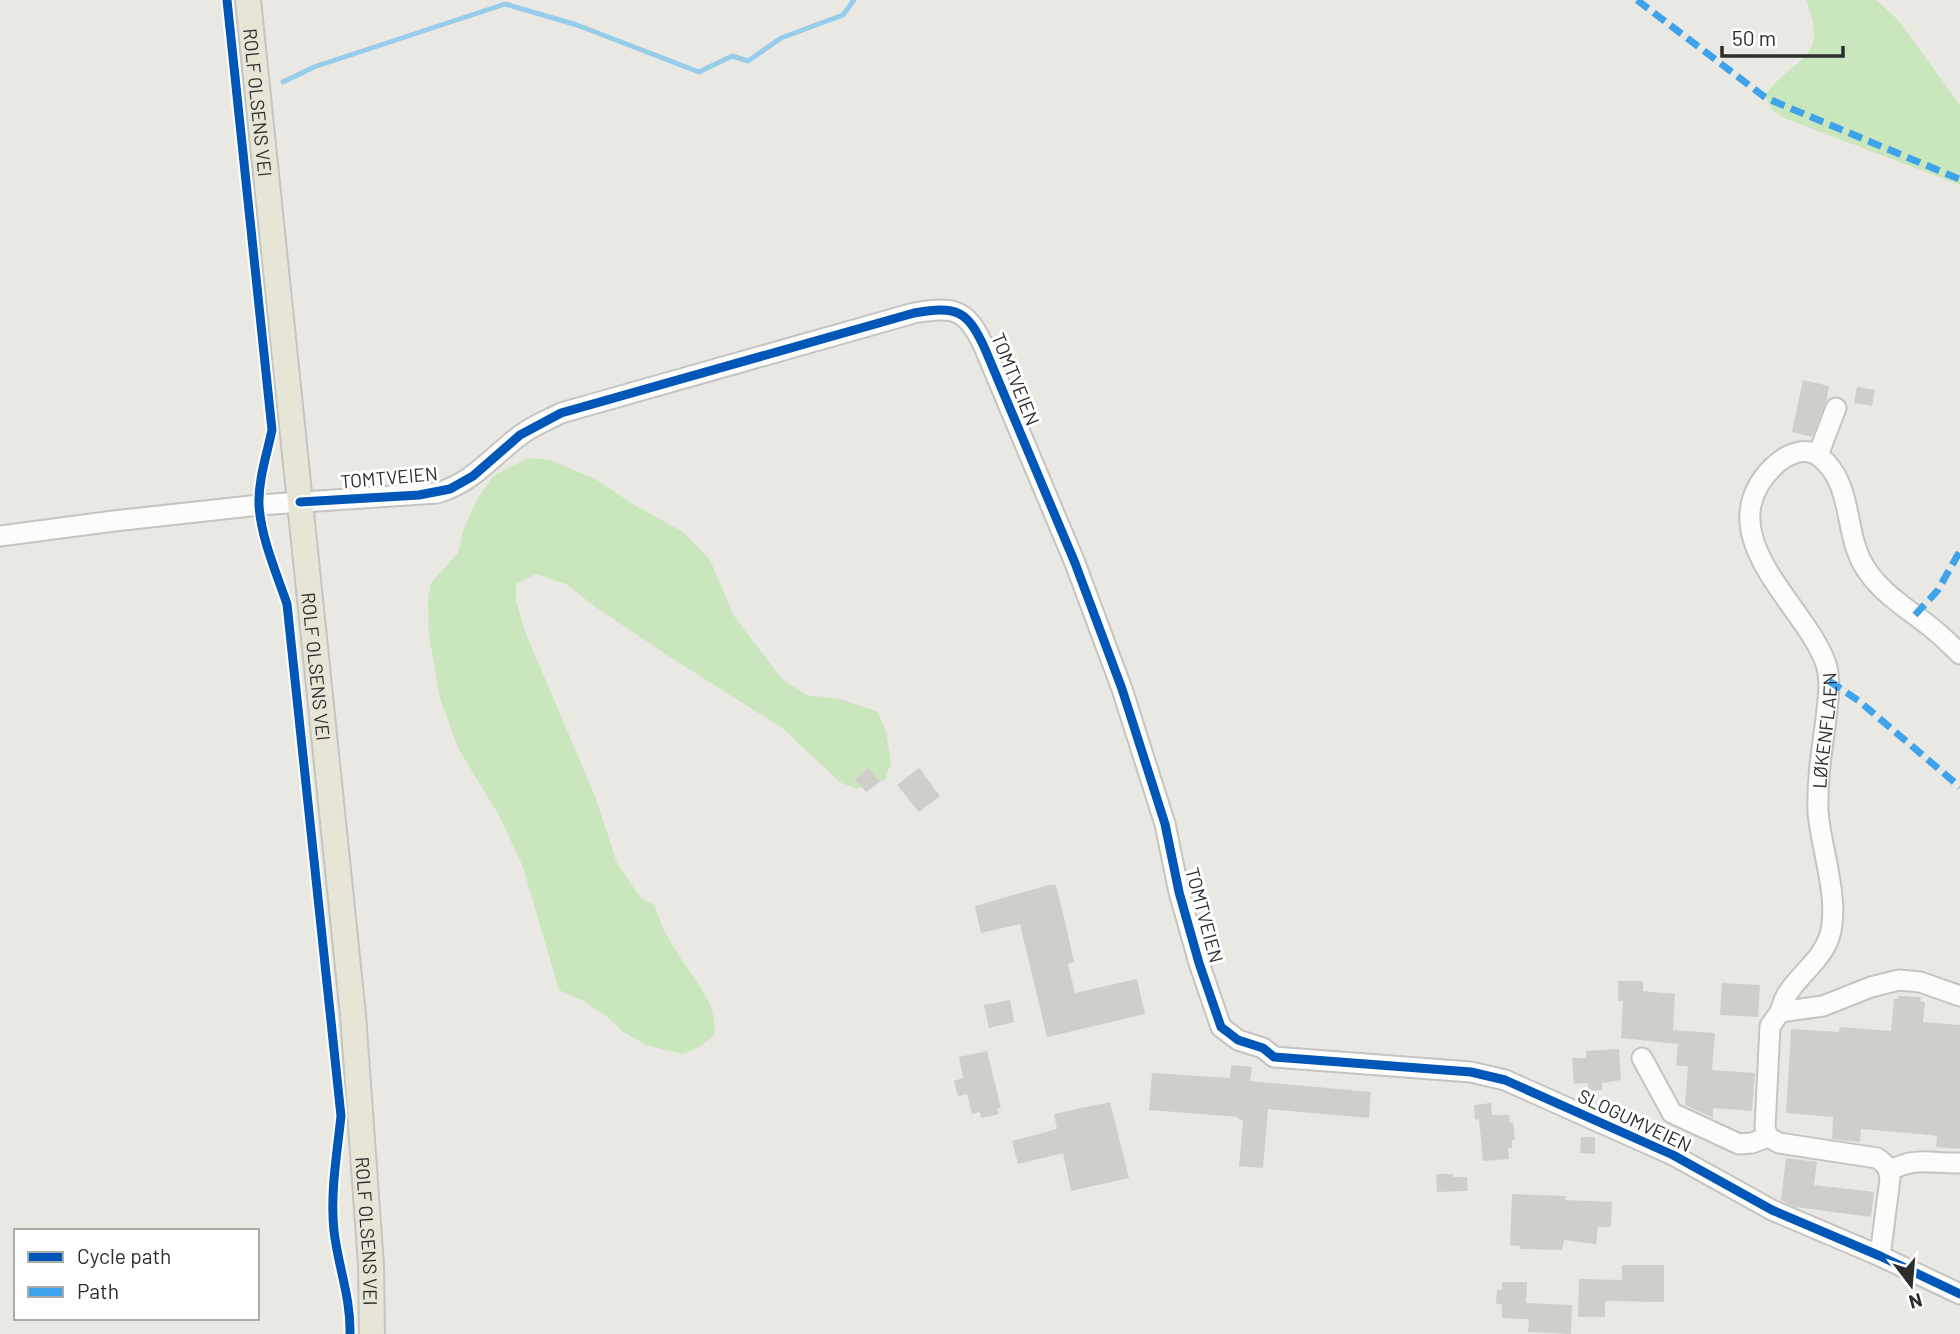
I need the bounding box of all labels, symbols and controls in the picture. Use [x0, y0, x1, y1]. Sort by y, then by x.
scale bar [1722, 14, 1843, 58]
text: 50 m [1732, 25, 1776, 50]
street label: ROLF OLSENS VEI [239, 27, 278, 178]
street label: TOMTVEIEN [987, 329, 1045, 429]
street label: TOMTVEIEN [339, 461, 439, 493]
street label: ROLF OLSENS VEI [298, 591, 336, 742]
street label: LØKENFLAEN [1807, 672, 1841, 789]
street label: TOMTVEIEN [1181, 865, 1229, 965]
street label: SLOGUMVEIEN [1574, 1084, 1696, 1156]
street label: ROLF OLSENS VEI [352, 1156, 383, 1306]
legend [14, 1229, 259, 1320]
text: Cycle path [77, 1243, 171, 1268]
north arrow [1876, 1250, 1946, 1320]
text: Path [77, 1278, 119, 1303]
text: N [1907, 1289, 1925, 1315]

